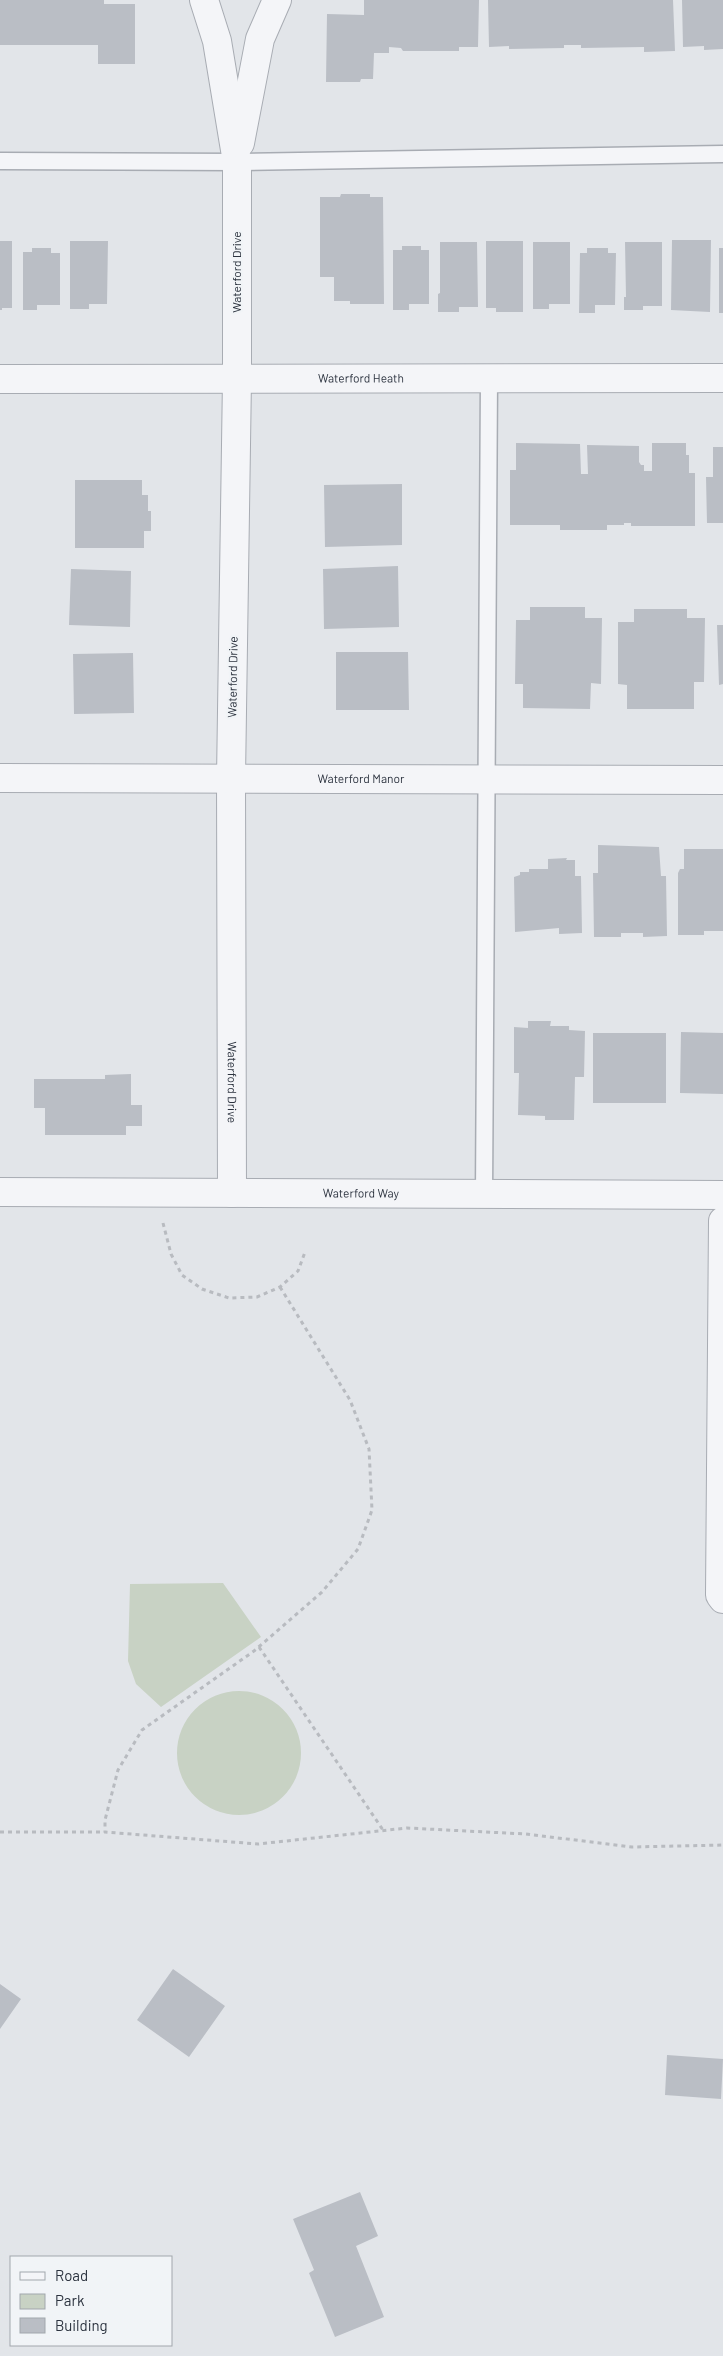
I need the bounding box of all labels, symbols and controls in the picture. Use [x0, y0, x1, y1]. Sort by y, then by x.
street label: Waterford Drive [229, 231, 243, 313]
street label: Waterford Heath [318, 370, 404, 385]
street label: Waterford Drive [224, 636, 240, 718]
street label: Waterford Manor [318, 771, 405, 785]
street label: Waterford Drive [226, 1042, 240, 1123]
street label: Waterford Way [323, 1185, 400, 1200]
legend [10, 2256, 172, 2346]
text: Road [55, 2266, 88, 2284]
text: Park [55, 2291, 85, 2309]
text: Building [55, 2316, 108, 2334]

